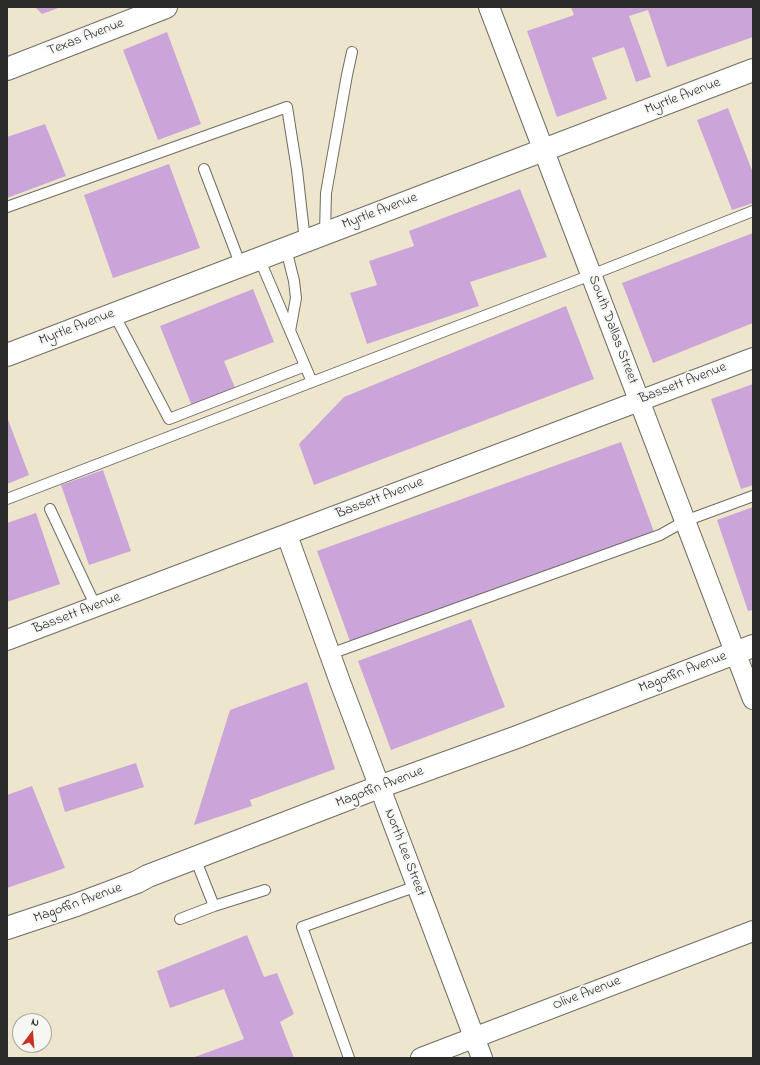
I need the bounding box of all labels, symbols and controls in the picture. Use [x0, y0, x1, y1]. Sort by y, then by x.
street label: Texas Avenue [45, 16, 127, 60]
street label: Myrtle Avenue [643, 75, 723, 119]
street label: Myrtle Avenue [340, 190, 420, 234]
street label: South Dallas Street [584, 273, 640, 387]
street label: Myrtle Avenue [37, 306, 117, 350]
street label: Bassett Avenue [637, 360, 729, 408]
street label: Bassett Avenue [334, 475, 426, 523]
street label: Bassett Avenue [31, 590, 123, 638]
street label: Magoffin Avenue [637, 649, 729, 697]
street label: Magoffin Avenue [334, 764, 426, 812]
street label: North Lee Street [380, 807, 428, 899]
street label: Magoffin Avenue [32, 880, 124, 928]
street label: Olive Avenue [551, 973, 623, 1015]
north arrow [12, 1013, 52, 1053]
text: N [29, 1014, 41, 1031]

